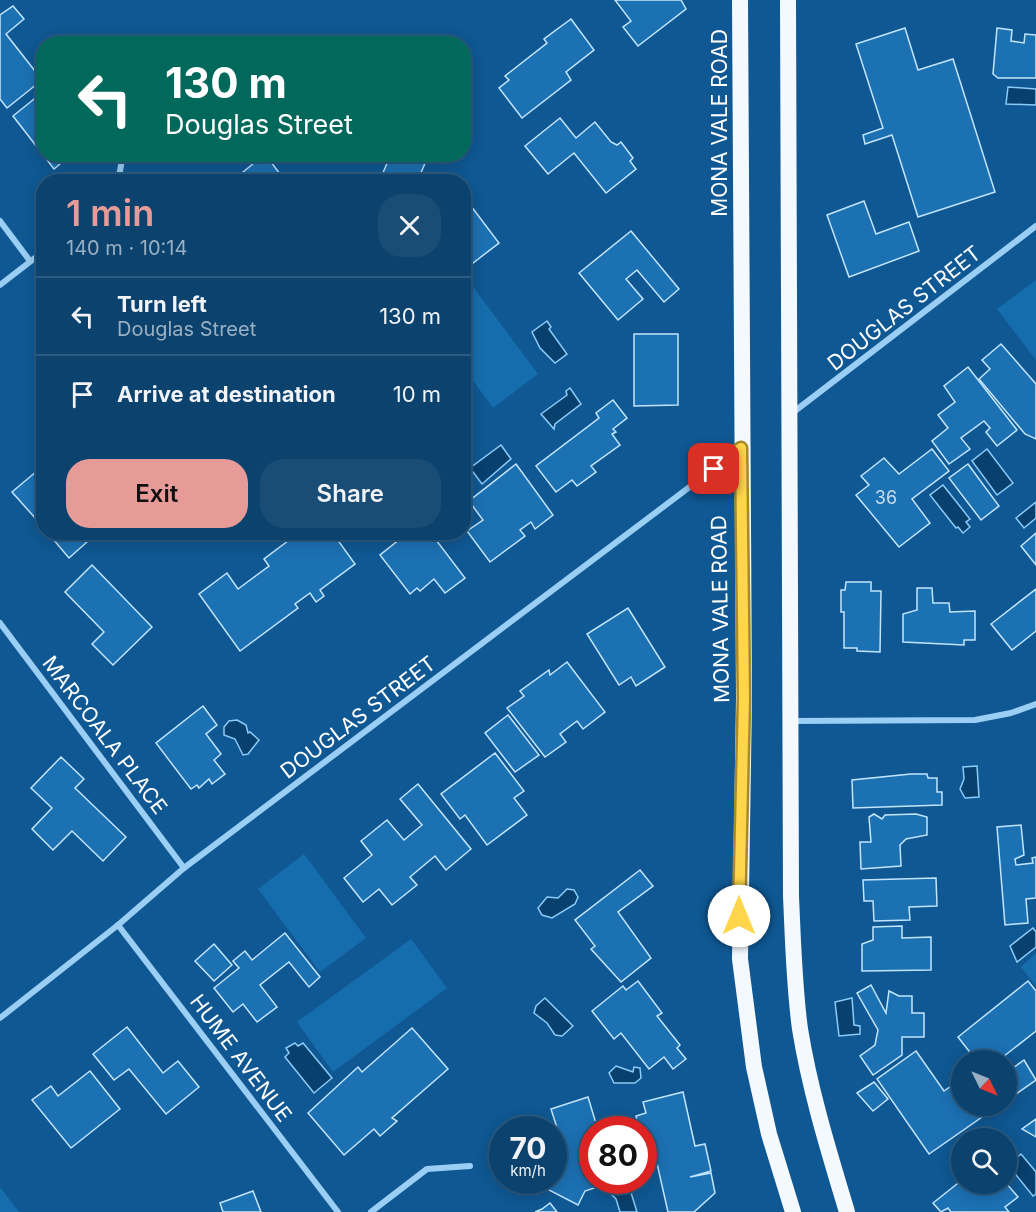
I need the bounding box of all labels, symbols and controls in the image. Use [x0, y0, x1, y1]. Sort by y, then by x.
street label: MONA VALE ROAD [707, 29, 732, 217]
text: 130 m [165, 57, 287, 108]
icon: left [66, 60, 144, 138]
text: Douglas Street [165, 108, 353, 141]
text: 1 min [66, 191, 154, 235]
button: close [378, 194, 441, 257]
text: 140 m · 10:14 [66, 236, 187, 260]
street label: DOUGLAS STREET [822, 240, 986, 376]
text: Turn left [117, 291, 207, 317]
icon: left [66, 300, 99, 333]
text: 130 m [379, 303, 441, 329]
text: Douglas Street [117, 317, 256, 341]
icon: arrive [66, 378, 99, 411]
text: Arrive at destination [117, 381, 336, 407]
text: 10 m [393, 381, 441, 407]
pin [688, 443, 739, 494]
icon: arrive [697, 452, 730, 485]
button: Exit [66, 459, 248, 528]
button: Share [260, 459, 441, 528]
house number: 36 [875, 487, 897, 508]
street label: MONA VALE ROAD [706, 515, 734, 703]
street label: MARCOALA PLACE [37, 651, 173, 819]
street label: DOUGLAS STREET [276, 651, 440, 783]
position arrow [707, 884, 771, 948]
street label: HUME AVENUE [185, 989, 297, 1127]
north arrow [951, 1050, 1017, 1116]
map controls [951, 1050, 1017, 1194]
speed limit sign: 80 [579, 1116, 657, 1194]
button: search [951, 1128, 1017, 1194]
text: 70 [509, 1130, 547, 1166]
text: km/h [510, 1161, 546, 1180]

